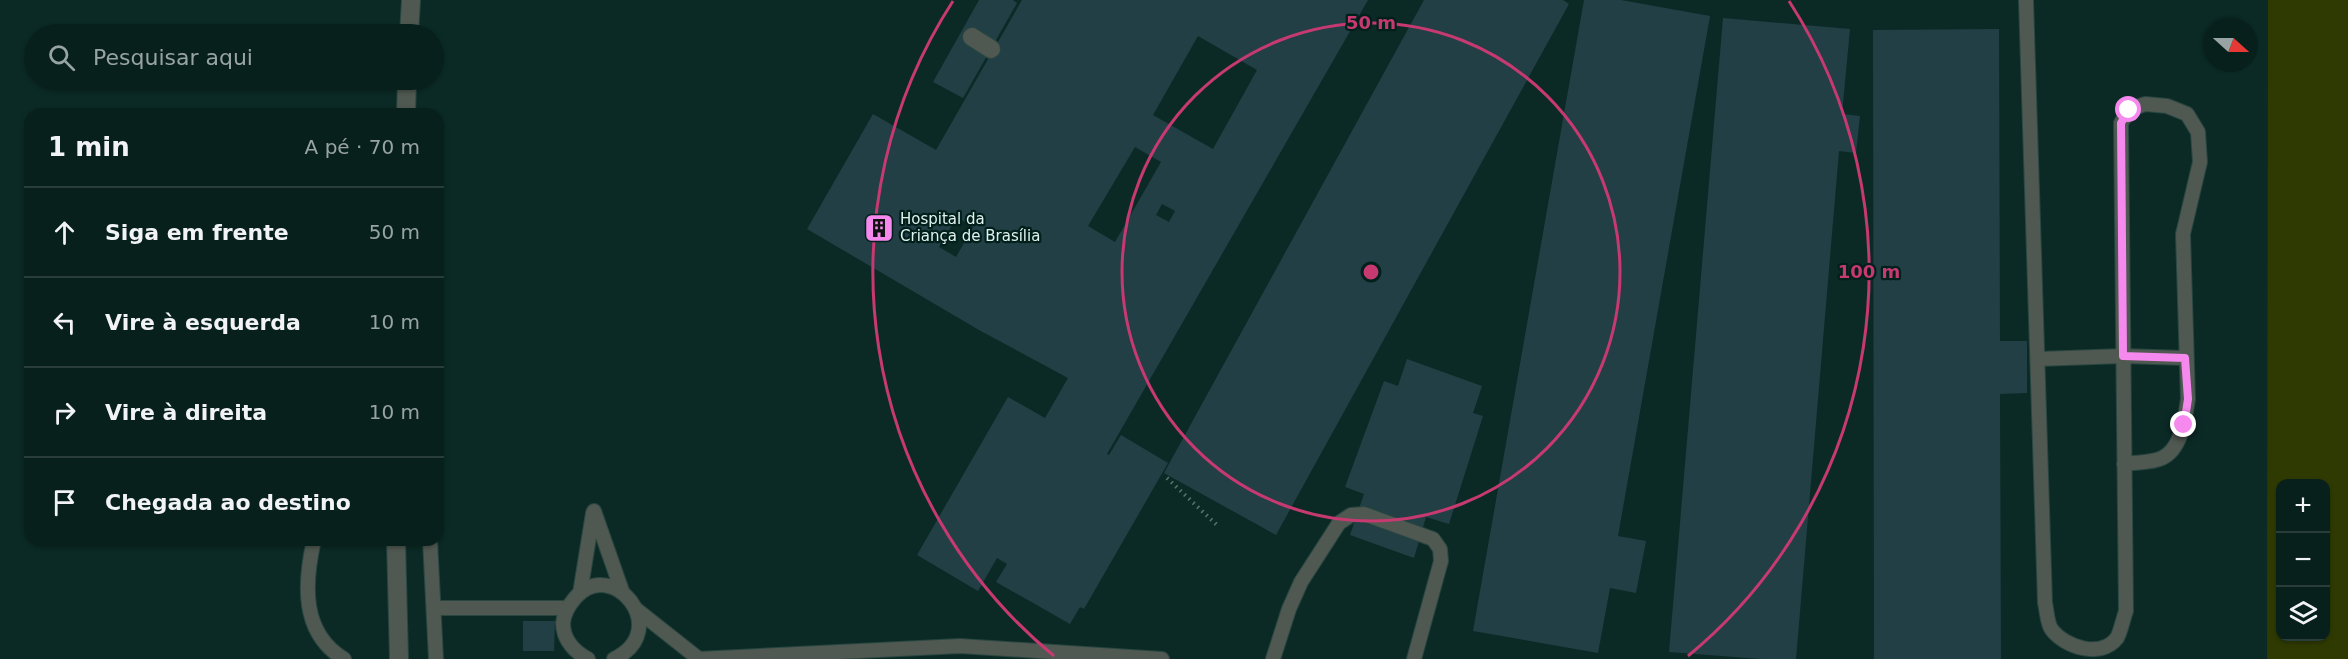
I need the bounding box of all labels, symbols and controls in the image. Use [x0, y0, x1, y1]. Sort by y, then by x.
text: 50 m [1346, 12, 1396, 33]
north arrow [2204, 18, 2258, 72]
search box [24, 24, 444, 90]
icon: search [45, 41, 78, 74]
text: Pesquisar aqui [93, 45, 253, 70]
route start [2115, 96, 2141, 122]
text: 1 min [48, 132, 130, 162]
text: A pé · 70 m [305, 135, 420, 159]
place label: Hospital da Criança de Brasília [900, 210, 1040, 245]
building icon: Hospital da Criança de Brasília [863, 212, 895, 244]
icon: ahead [48, 216, 81, 249]
text: Siga em frente [105, 220, 289, 245]
text: 50 m [369, 220, 420, 244]
text: 100 m [1838, 261, 1900, 282]
centre of rings [1361, 262, 1381, 282]
icon: left [48, 306, 81, 339]
text: Vire à esquerda [105, 310, 301, 335]
text: 10 m [369, 310, 420, 334]
icon: right [48, 396, 81, 429]
text: Vire à direita [105, 400, 267, 425]
text: 10 m [369, 400, 420, 424]
route end [2170, 411, 2196, 437]
map controls [2276, 479, 2330, 641]
button: + [2276, 479, 2330, 533]
icon: arrive [48, 486, 81, 519]
text: Chegada ao destino [105, 490, 351, 515]
button: − [2276, 533, 2330, 587]
button: layers [2276, 587, 2330, 641]

